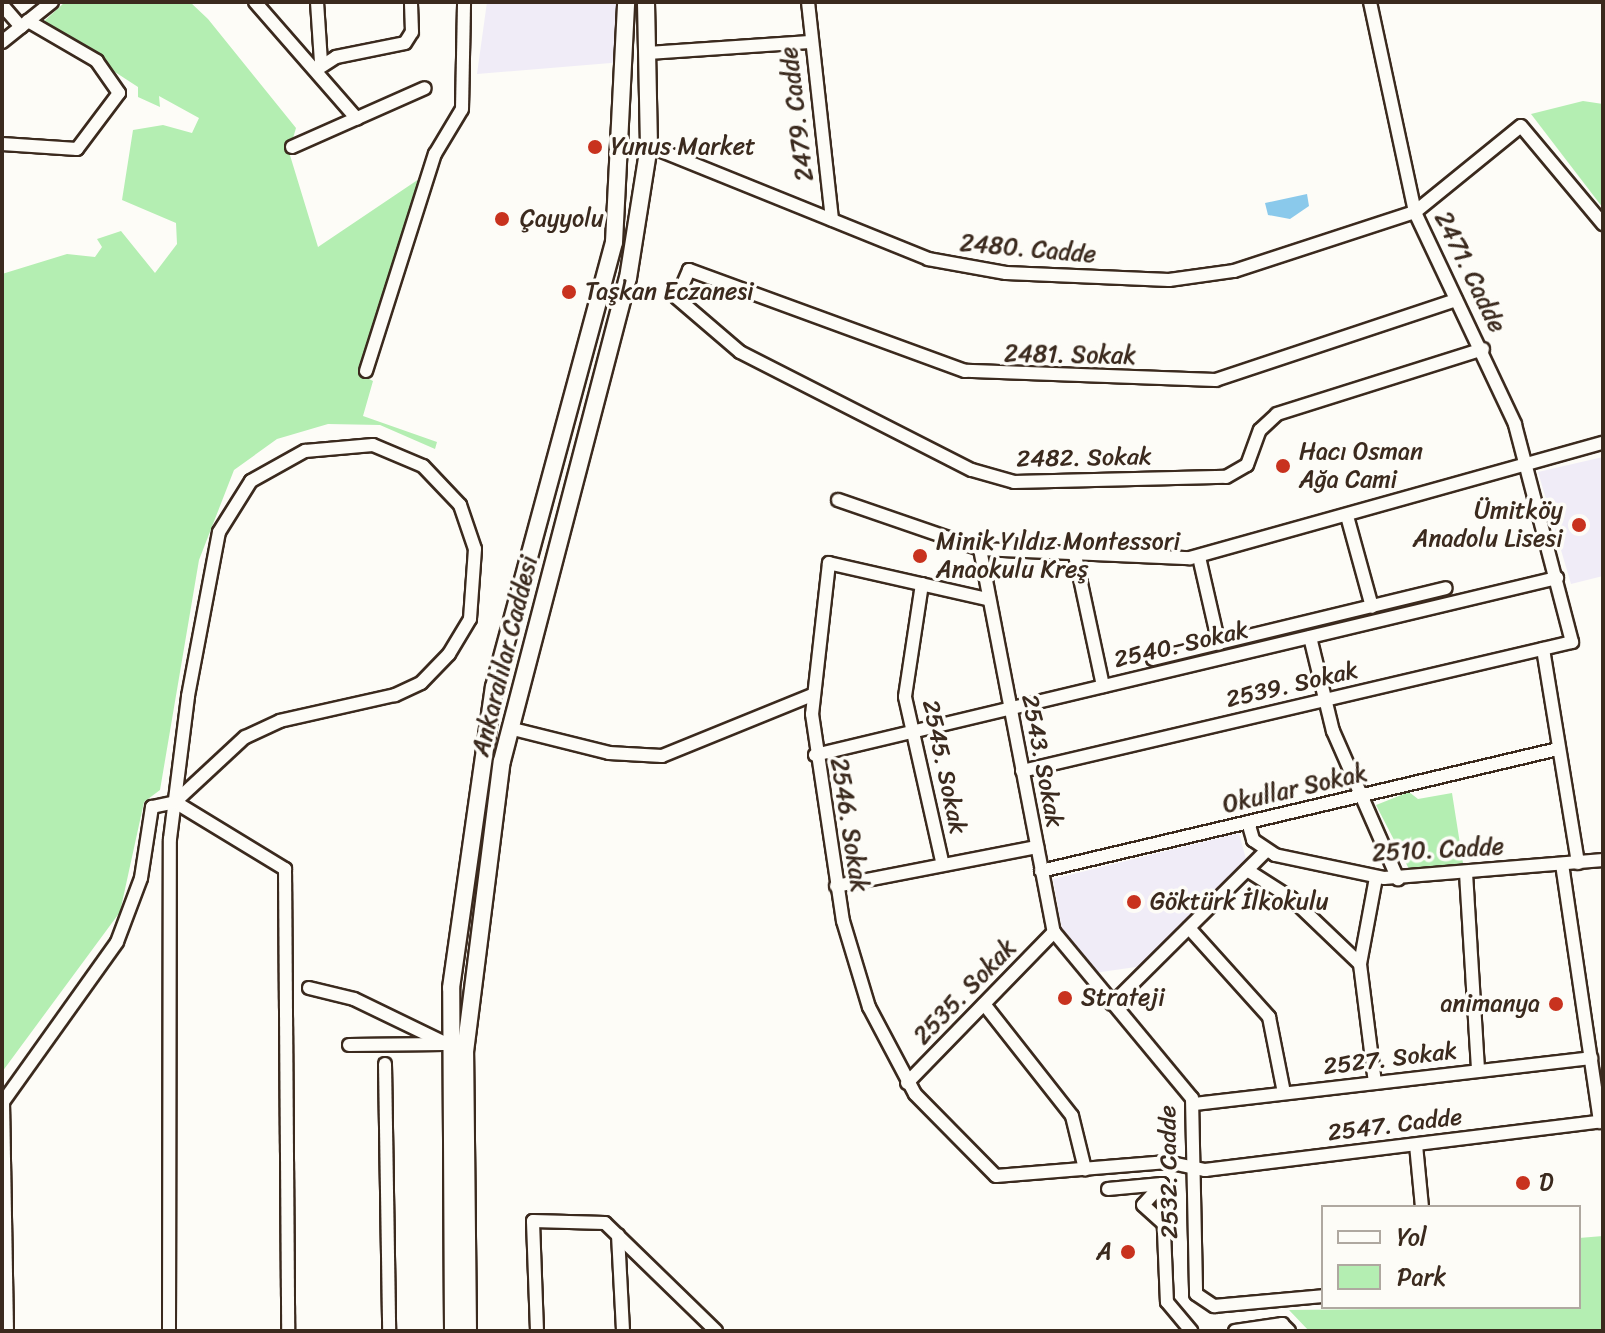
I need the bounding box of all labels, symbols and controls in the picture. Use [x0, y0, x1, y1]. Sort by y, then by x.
street label: 2479. Cadde [774, 45, 820, 183]
place label: Yunus Market [611, 133, 754, 161]
marker: Yunus Market [586, 138, 604, 156]
place label: Çayyolu [520, 205, 604, 233]
street label: 2471. Cadde [1428, 207, 1512, 337]
marker: Çayyolu [491, 208, 513, 230]
street label: 2480. Cadde [959, 229, 1097, 269]
place label: Taşkan Eczanesi [585, 278, 755, 306]
marker: Taşkan Eczanesi [560, 283, 578, 301]
street label: 2481. Sokak [1004, 339, 1136, 371]
place label: Hacı Osman Ağa Cami [1299, 438, 1423, 494]
street label: 2482. Sokak [1016, 442, 1152, 474]
marker: Hacı Osman Ağa Cami [1274, 457, 1292, 475]
place label: Ümitköy Anadolu Lisesi [1413, 497, 1563, 553]
marker: Ümitköy Anadolu Lisesi [1570, 516, 1588, 534]
place label: Minik Yıldız Montessori Anaokulu Kreş [936, 528, 1180, 584]
marker: Minik Yıldız Montessori Anaokulu Kreş [911, 547, 929, 565]
street label: Ankaralılar Caddesi [466, 553, 544, 759]
street label: 2540. Sokak [1111, 616, 1251, 674]
street label: 2539. Sokak [1223, 656, 1361, 714]
street label: 2543. Sokak [1015, 692, 1069, 830]
street label: 2545. Sokak [916, 697, 972, 837]
street label: 2546. Sokak [824, 756, 874, 894]
street label: Okullar Sokak [1220, 758, 1370, 820]
street label: 2510. Cadde [1371, 832, 1505, 868]
place label: Göktürk İlkokulu [1150, 888, 1329, 916]
marker: Göktürk İlkokulu [1125, 893, 1143, 911]
street label: 2535. Sokak [908, 934, 1022, 1050]
place label: Strateji [1081, 984, 1165, 1012]
marker: Strateji [1056, 989, 1074, 1007]
place label: animanya [1440, 990, 1540, 1018]
marker: animanya [1547, 995, 1565, 1013]
street label: 2527. Sokak [1322, 1037, 1458, 1081]
street label: 2547. Cadde [1326, 1102, 1464, 1148]
street label: 2532. Cadde [1153, 1105, 1185, 1239]
place label: D [1539, 1169, 1553, 1197]
marker: D [1514, 1174, 1532, 1192]
legend [1321, 1205, 1581, 1309]
text: Yol [1397, 1216, 1427, 1258]
place label: A [1096, 1238, 1112, 1266]
marker: A [1119, 1243, 1137, 1261]
text: Park [1397, 1256, 1446, 1298]

